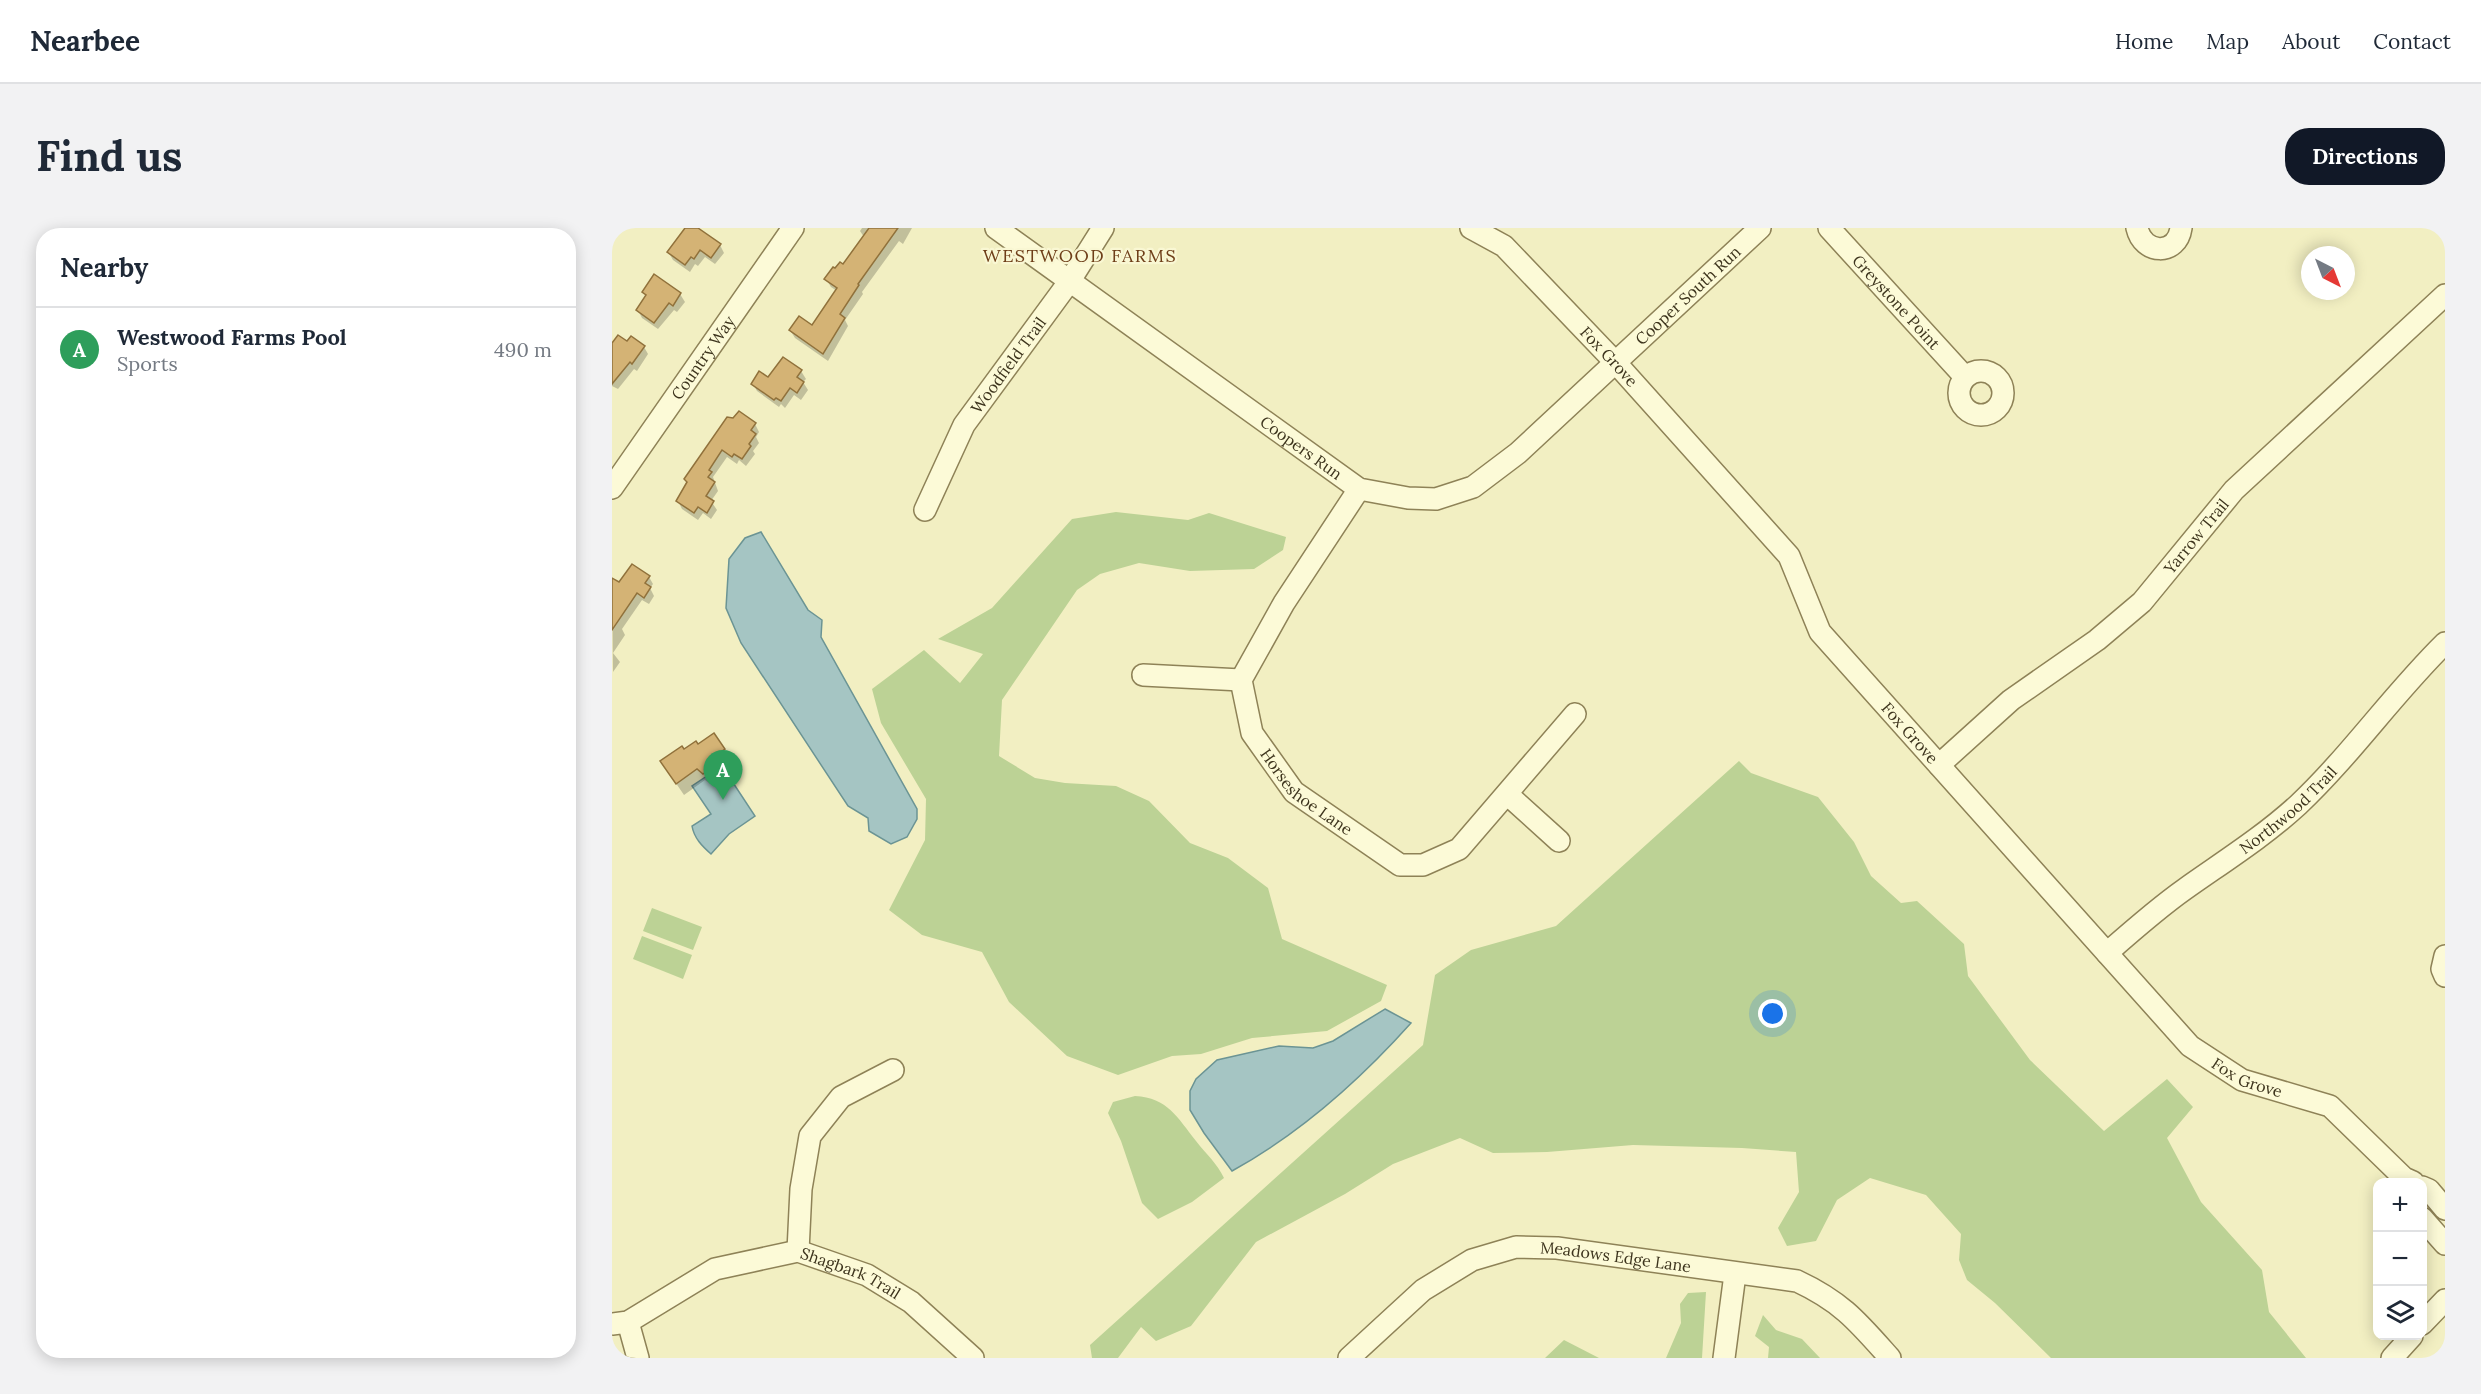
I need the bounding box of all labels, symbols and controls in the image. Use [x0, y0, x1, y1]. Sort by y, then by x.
text: Nearbee [30, 23, 140, 59]
text: Home [2115, 28, 2173, 55]
text: Map [2206, 28, 2249, 55]
text: About [2282, 28, 2340, 55]
text: Contact [2373, 28, 2451, 55]
button: Directions [2285, 128, 2445, 185]
text: Find us [36, 129, 182, 183]
street label: Cooper South Run [1631, 241, 1745, 349]
district label: WESTWOOD FARMS [983, 244, 1177, 267]
north arrow [2301, 246, 2355, 300]
street label: Greystone Point [1848, 250, 1945, 354]
text: Nearby [60, 251, 148, 284]
street label: Country Way [667, 311, 739, 403]
street label: Woodfield Trail [966, 313, 1050, 417]
street label: Fox Grove [1576, 322, 1642, 391]
text: Westwood Farms Pool [117, 323, 347, 351]
text: A [73, 337, 86, 362]
text: 490 m [494, 337, 552, 362]
text: Sports [117, 351, 178, 376]
street label: Coopers Run [1256, 411, 1346, 484]
street label: Yarrow Trail [2159, 494, 2233, 579]
street label: Fox Grove [1877, 698, 1943, 768]
street label: Horseshoe Lane [1256, 744, 1357, 839]
pin: A [704, 750, 742, 800]
street label: Northwood Trail [2235, 762, 2341, 858]
your location [1758, 999, 1787, 1028]
street label: Fox Grove [2208, 1053, 2285, 1101]
map controls [2373, 1178, 2427, 1340]
button: + [2373, 1178, 2427, 1232]
button: − [2373, 1232, 2427, 1286]
street label: Meadows Edge Lane [1540, 1238, 1693, 1276]
street label: Shagbark Trail [798, 1243, 904, 1303]
button: layers [2373, 1286, 2427, 1340]

